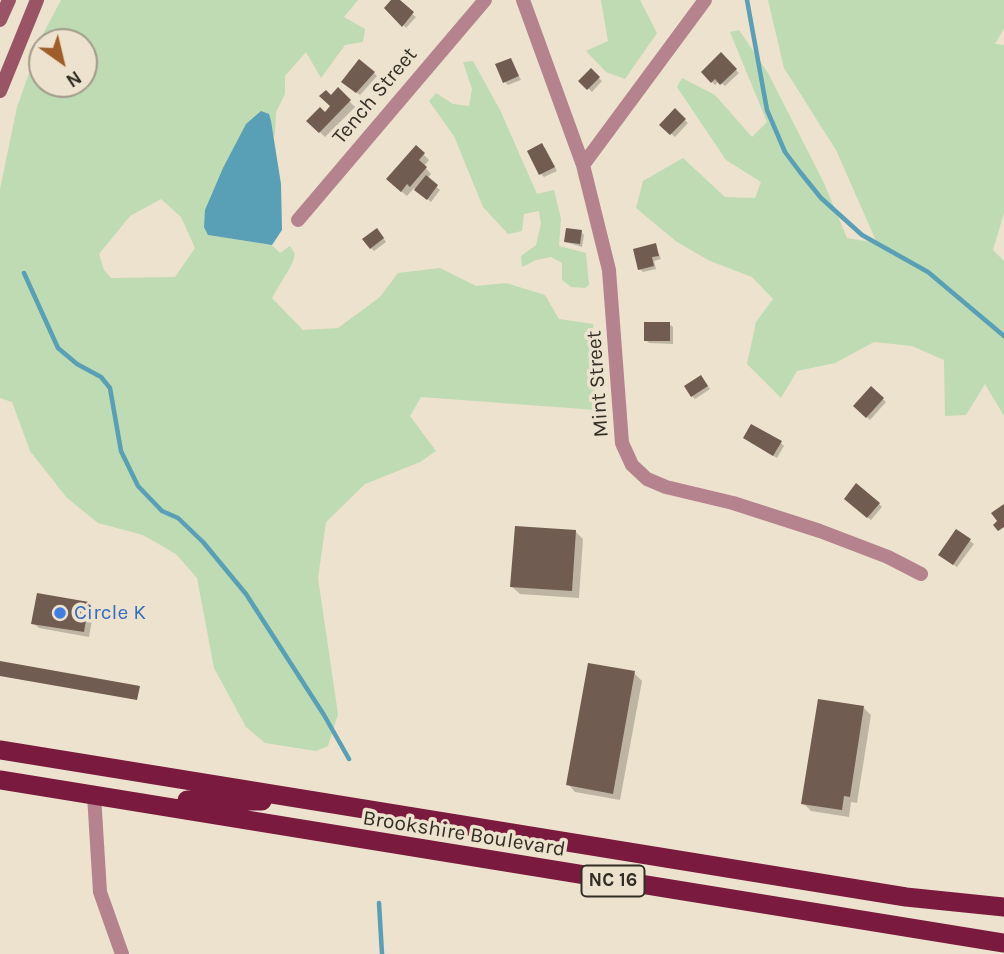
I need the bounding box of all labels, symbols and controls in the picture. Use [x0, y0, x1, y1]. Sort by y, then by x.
north arrow [28, 28, 98, 98]
street label: Tench Street [327, 42, 423, 150]
text: N [62, 66, 85, 92]
street label: Mint Street [582, 330, 614, 438]
place label: Circle K [74, 600, 146, 626]
marker: Circle K [52, 605, 68, 621]
street label: Brookshire Boulevard [361, 806, 567, 862]
road number: NC 16 [582, 866, 644, 897]

